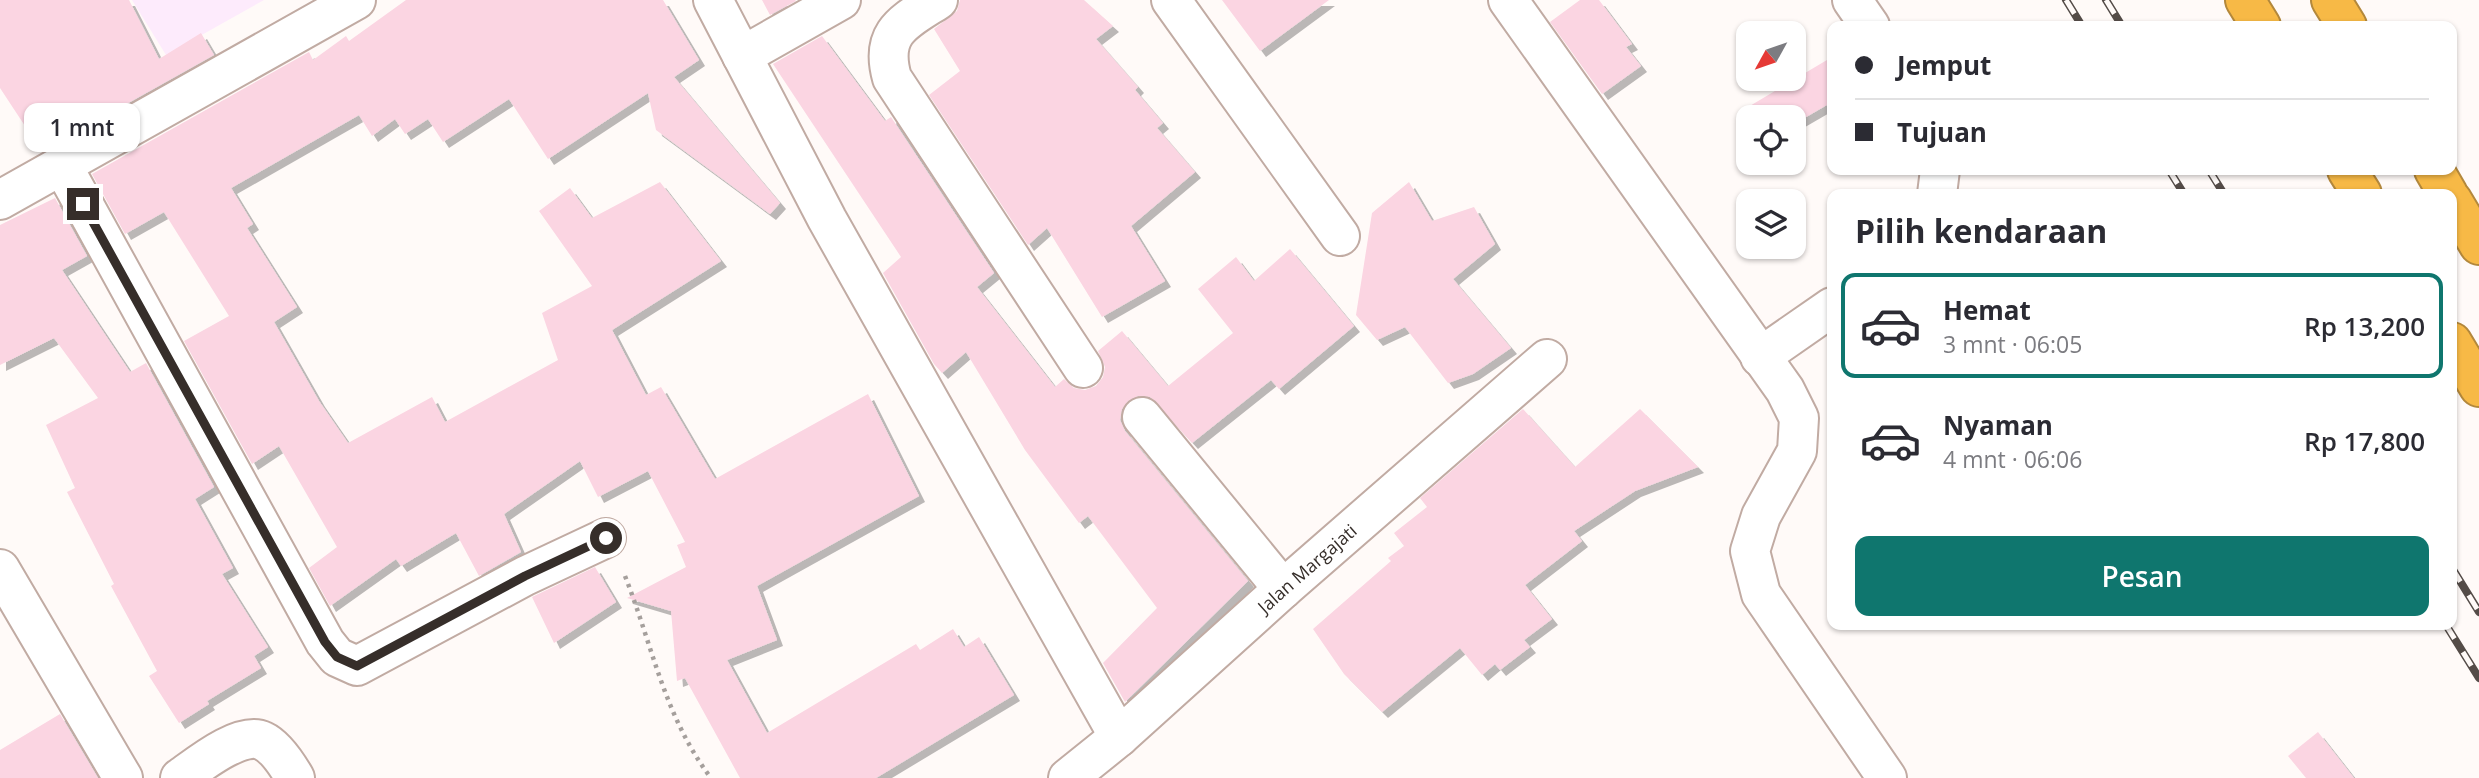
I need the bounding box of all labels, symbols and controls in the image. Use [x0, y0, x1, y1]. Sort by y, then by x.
north arrow [1736, 21, 1806, 91]
map controls [1736, 21, 1806, 259]
text: Jemput [1897, 47, 1991, 83]
callout: 1 mnt [25, 102, 141, 152]
button: locate [1736, 105, 1806, 175]
text: 1 mnt [50, 111, 114, 143]
text: Tujuan [1897, 114, 1987, 150]
route end [67, 188, 99, 220]
button: layers [1736, 189, 1806, 259]
text: Pilih kendaraan [1855, 209, 2107, 252]
text: Hemat [1943, 292, 2031, 328]
icon: car [1859, 294, 1922, 357]
text: Rp 13,200 [2304, 308, 2425, 344]
text: 3 mnt · 06:05 [1943, 328, 2082, 360]
text: Nyaman [1943, 407, 2053, 443]
icon: car [1859, 409, 1922, 472]
text: Rp 17,800 [2304, 423, 2425, 459]
text: 4 mnt · 06:06 [1943, 443, 2082, 475]
street label: Jalan Margajati [1251, 518, 1362, 620]
route start [590, 522, 622, 554]
button: Pesan [1855, 536, 2429, 616]

